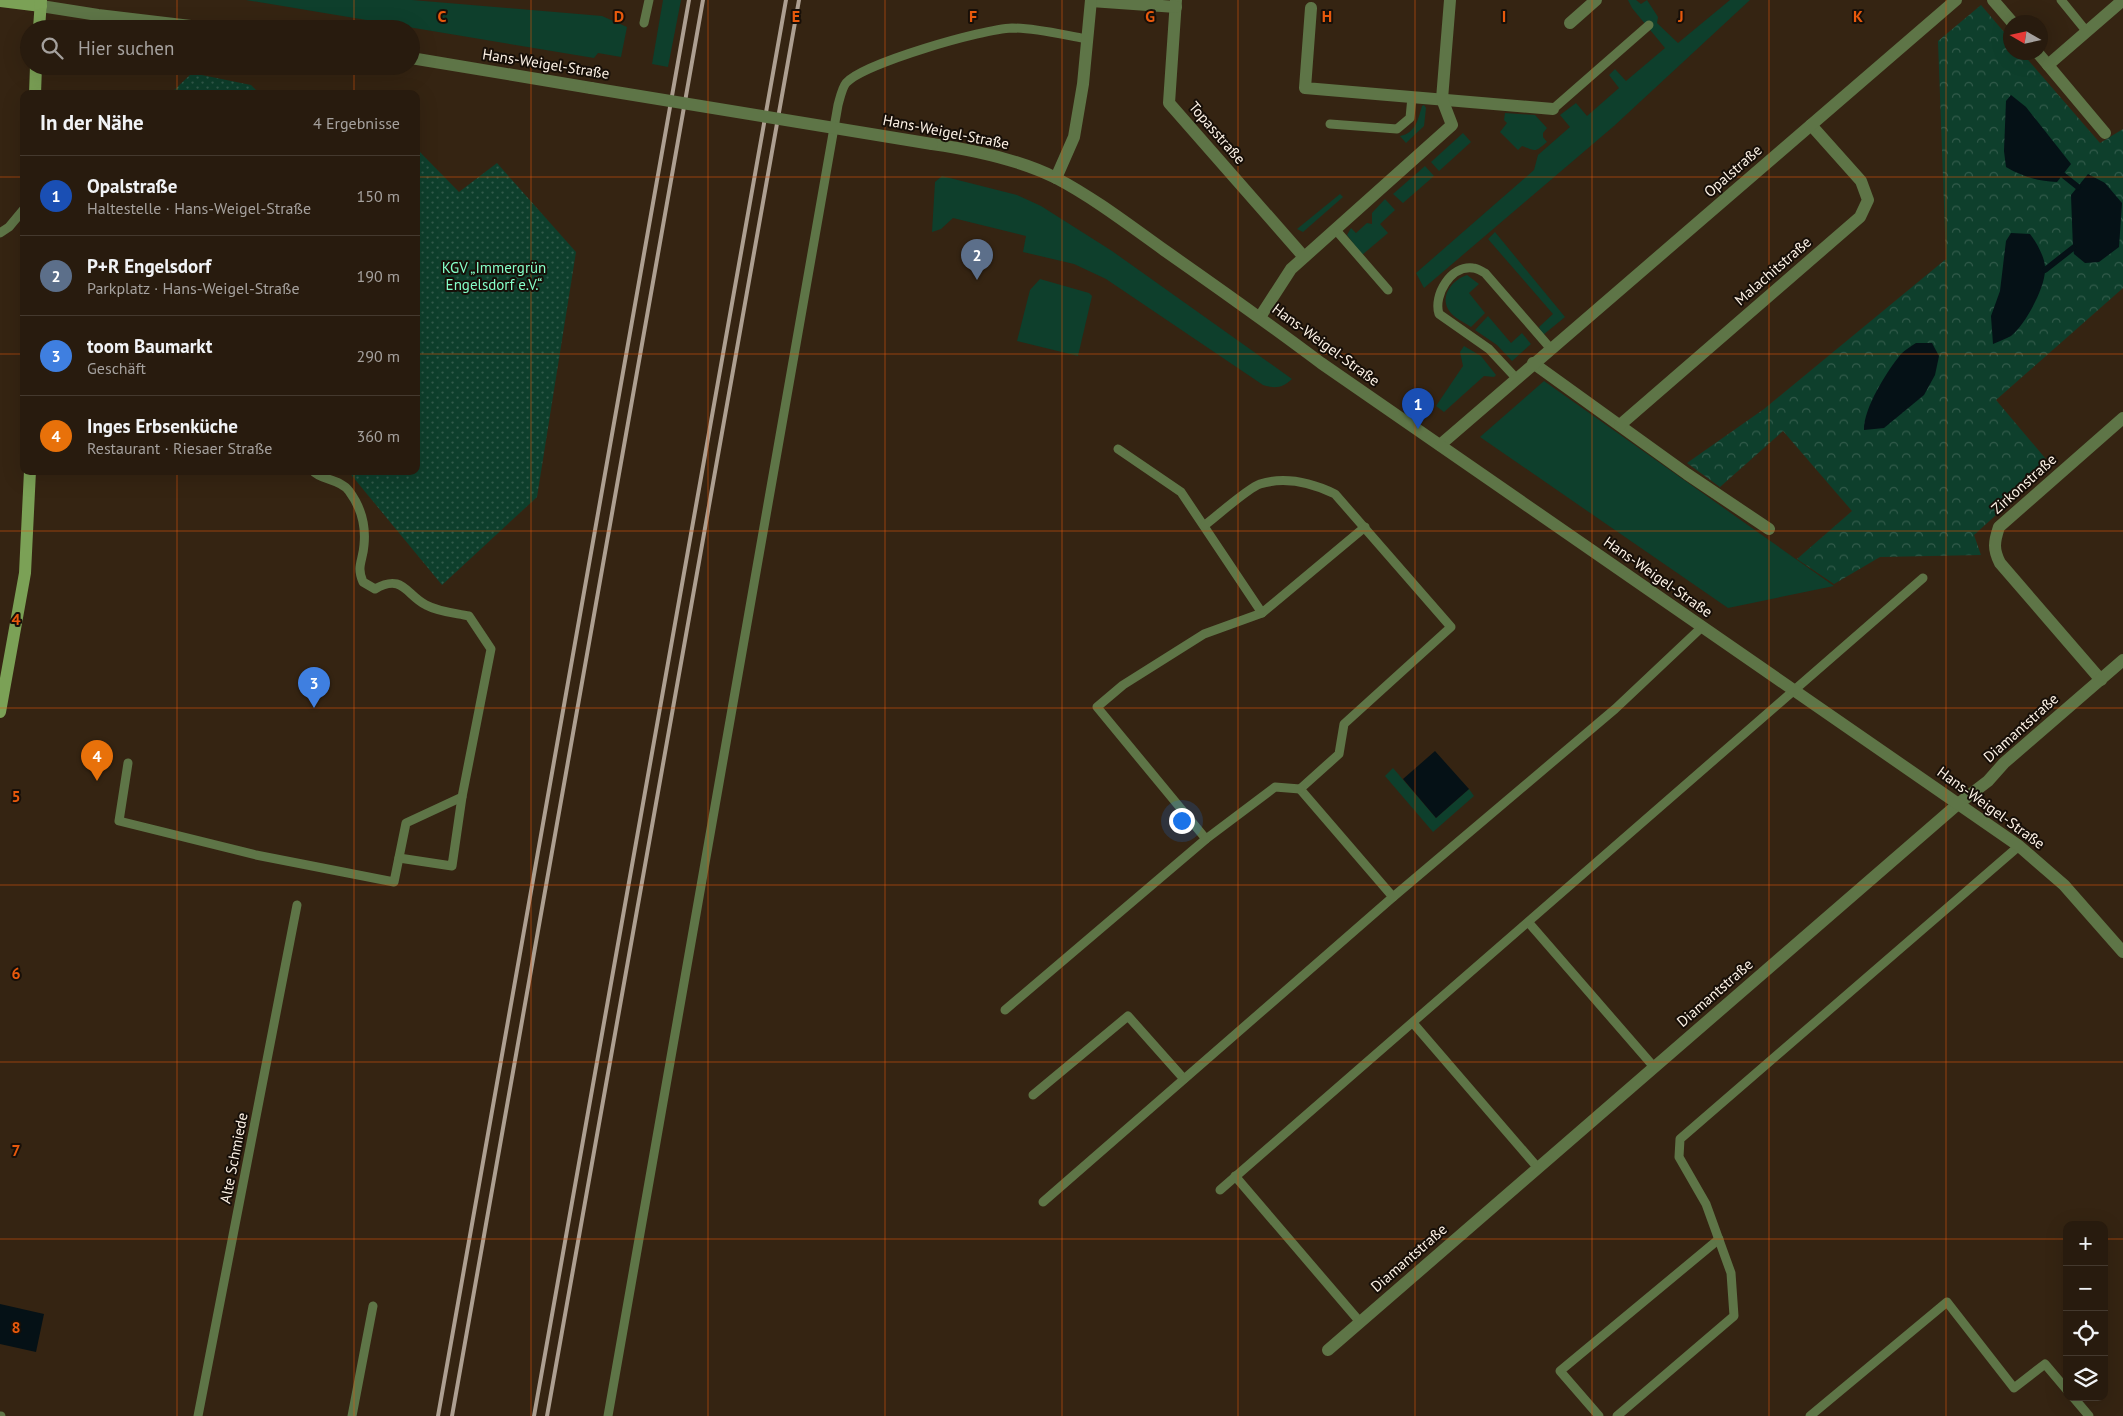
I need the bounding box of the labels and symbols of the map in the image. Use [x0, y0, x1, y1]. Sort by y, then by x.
text: C [438, 6, 447, 26]
text: D [614, 6, 624, 26]
text: E [792, 6, 800, 26]
text: F [969, 6, 977, 26]
text: G [1145, 6, 1155, 26]
text: H [1322, 6, 1332, 26]
text: I [1502, 6, 1506, 26]
text: J [1677, 6, 1684, 26]
text: K [1853, 6, 1863, 26]
north arrow [2003, 15, 2048, 60]
street label: Hans-Weigel-Straße [481, 44, 611, 83]
street label: Topasstraße [1185, 97, 1250, 168]
street label: Hans-Weigel-Straße [881, 110, 1011, 153]
street label: Opalstraße [1700, 140, 1766, 201]
street label: Malachitstraße [1730, 232, 1815, 309]
pin: 2 [961, 239, 993, 280]
park label: KGV „Immergrün Engelsdorf e.V.“ [442, 258, 546, 294]
street label: Hans-Weigel-Straße [1269, 299, 1384, 390]
pin: 1 [1402, 388, 1434, 429]
street label: Zirkonstraße [1987, 449, 2060, 518]
street label: Hans-Weigel-Straße [1600, 532, 1716, 621]
text: 4 [11, 609, 21, 629]
pin: 3 [298, 667, 330, 708]
street label: Diamantstraße [1979, 689, 2062, 766]
pin: 4 [81, 740, 113, 781]
street label: Hans-Weigel-Straße [1934, 762, 2049, 853]
text: 5 [11, 786, 21, 806]
your location [1169, 808, 1195, 834]
street label: Diamantstraße [1673, 954, 1757, 1031]
text: 6 [11, 963, 21, 983]
street label: Alte Schmiede [215, 1111, 252, 1205]
text: 7 [11, 1140, 21, 1160]
street label: Diamantstraße [1367, 1219, 1451, 1296]
text: 8 [11, 1317, 21, 1337]

